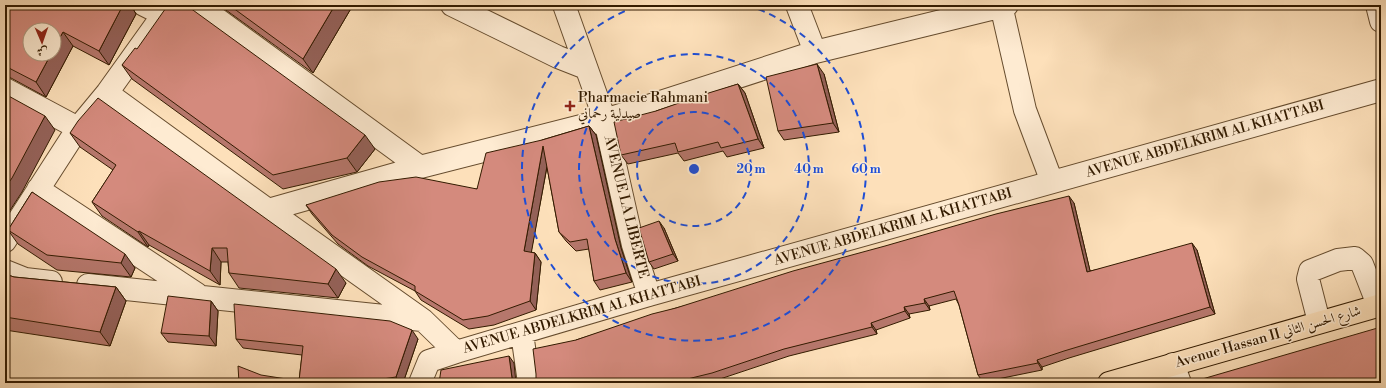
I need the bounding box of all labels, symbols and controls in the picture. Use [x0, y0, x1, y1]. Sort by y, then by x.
north arrow [22, 22, 62, 62]
text: ش [37, 44, 48, 58]
place label: Pharmacie Rahmani صيدلية رحماني [578, 89, 708, 125]
street label: AVENUE ABDELKRIM AL KHATTABI [1083, 96, 1327, 182]
marker: Pharmacie Rahmani صيدلية رحماني [565, 101, 575, 111]
street label: AVENUE LA LIBERTE [599, 133, 652, 280]
centre of rings [687, 162, 701, 176]
text: 20 m [736, 162, 766, 177]
text: 40 m [794, 162, 824, 177]
text: 60 m [851, 162, 881, 177]
street label: AVENUE ABDELKRIM AL KHATTABI [771, 184, 1015, 270]
street label: AVENUE ABDELKRIM AL KHATTABI [460, 272, 704, 358]
street label: Avenue Hassan II شارع الحسن الثاني [1172, 302, 1363, 374]

